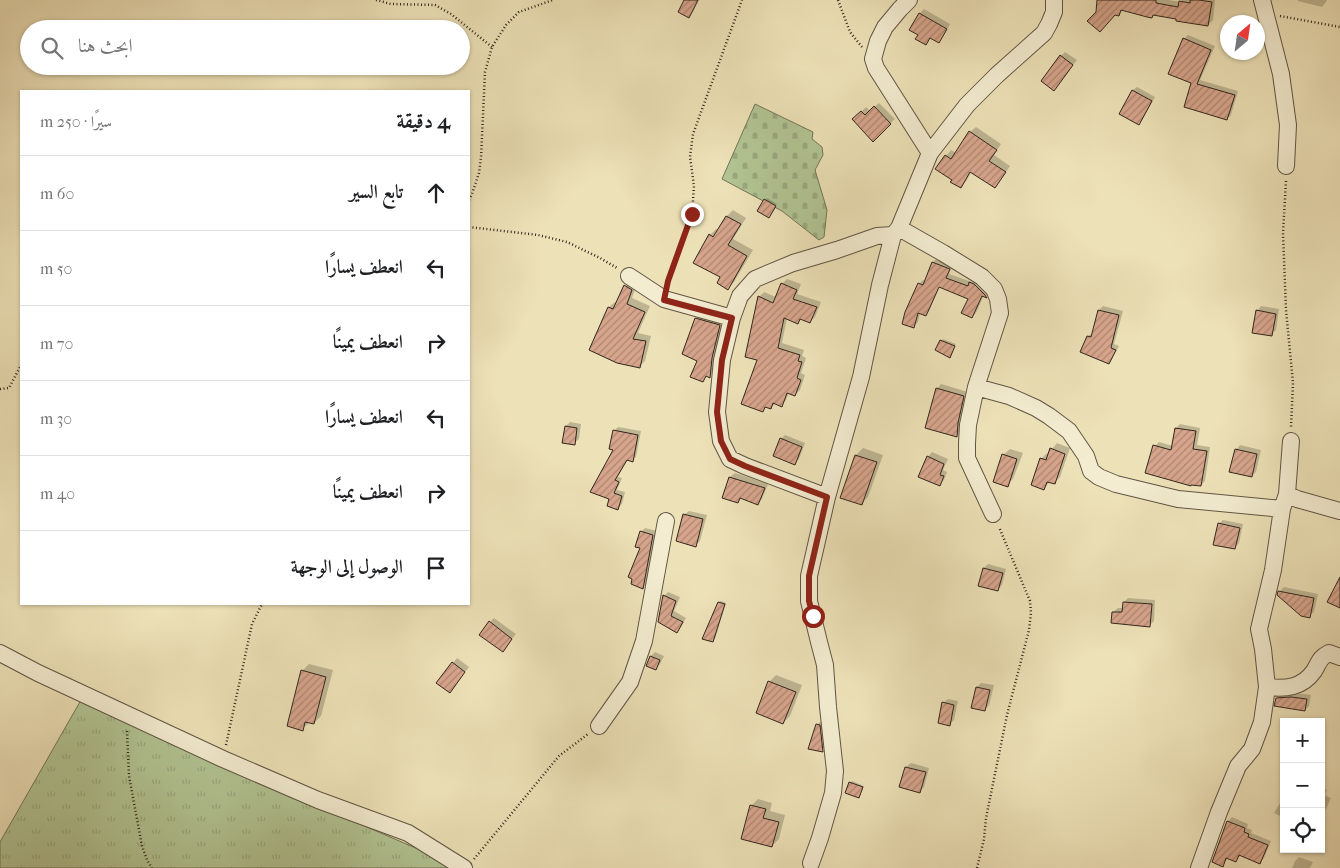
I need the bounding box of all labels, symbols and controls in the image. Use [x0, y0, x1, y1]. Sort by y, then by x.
north arrow [1220, 15, 1265, 60]
search box [20, 20, 470, 75]
icon: search [38, 34, 66, 62]
text: ابحث هنا [78, 35, 133, 57]
text: 4 دقيقة [396, 109, 450, 133]
text: سيرًا · 250 m [40, 112, 112, 131]
icon: ahead [422, 179, 450, 207]
text: تابع السير [349, 181, 403, 203]
text: 60 m [40, 184, 74, 203]
route end [681, 203, 704, 226]
icon: left [422, 254, 450, 282]
text: انعطف يسارًا [325, 256, 403, 278]
text: 50 m [40, 259, 72, 278]
icon: right [422, 329, 450, 357]
text: انعطف يمينًا [333, 331, 403, 353]
text: 70 m [40, 334, 73, 353]
icon: left [422, 404, 450, 432]
text: انعطف يسارًا [325, 406, 403, 428]
text: 30 m [40, 409, 72, 428]
icon: right [422, 479, 450, 507]
text: انعطف يمينًا [333, 481, 403, 503]
text: 40 m [40, 484, 75, 503]
icon: arrive [422, 554, 450, 582]
text: الوصول إلى الوجهة [291, 556, 403, 578]
route start [802, 605, 825, 628]
map controls [1280, 718, 1325, 853]
button: + [1280, 718, 1325, 763]
button: − [1280, 763, 1325, 808]
button: locate [1280, 808, 1325, 853]

